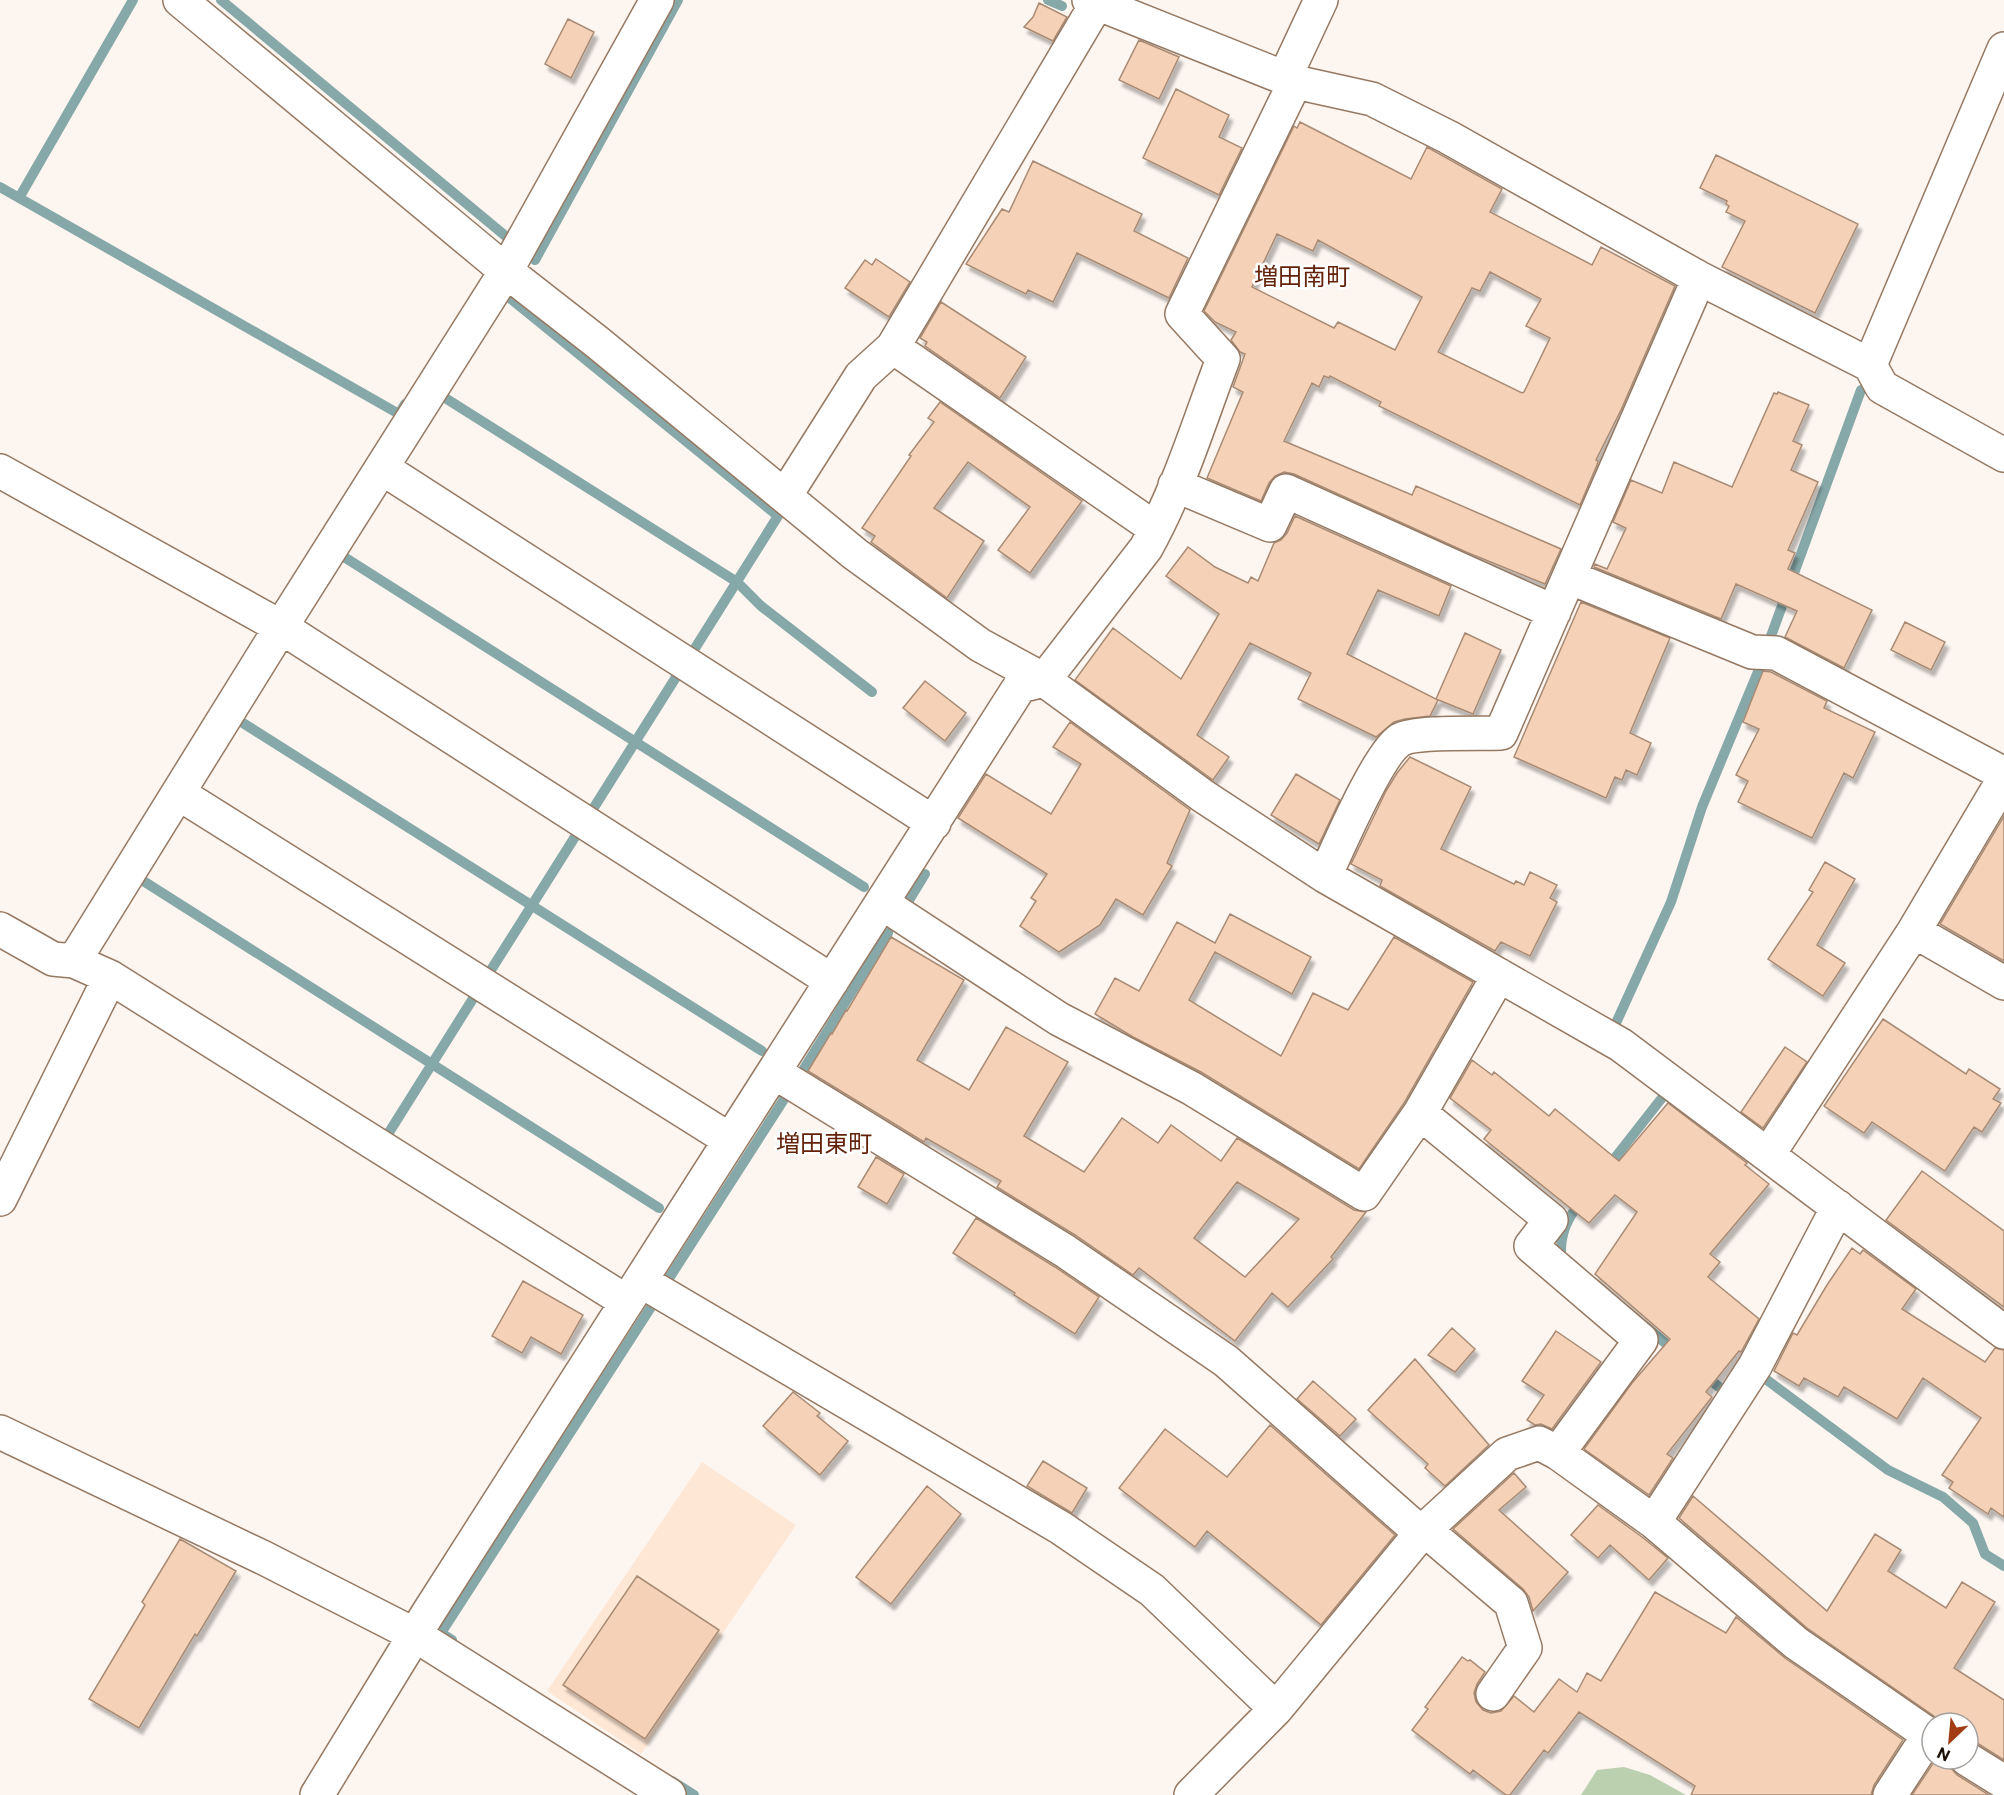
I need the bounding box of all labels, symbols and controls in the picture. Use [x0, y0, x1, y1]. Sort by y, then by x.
district label: 増田南町 [1254, 261, 1350, 290]
district label: 増田東町 [776, 1128, 872, 1157]
north arrow [1920, 1711, 1980, 1771]
text: N [1934, 1744, 1953, 1766]

